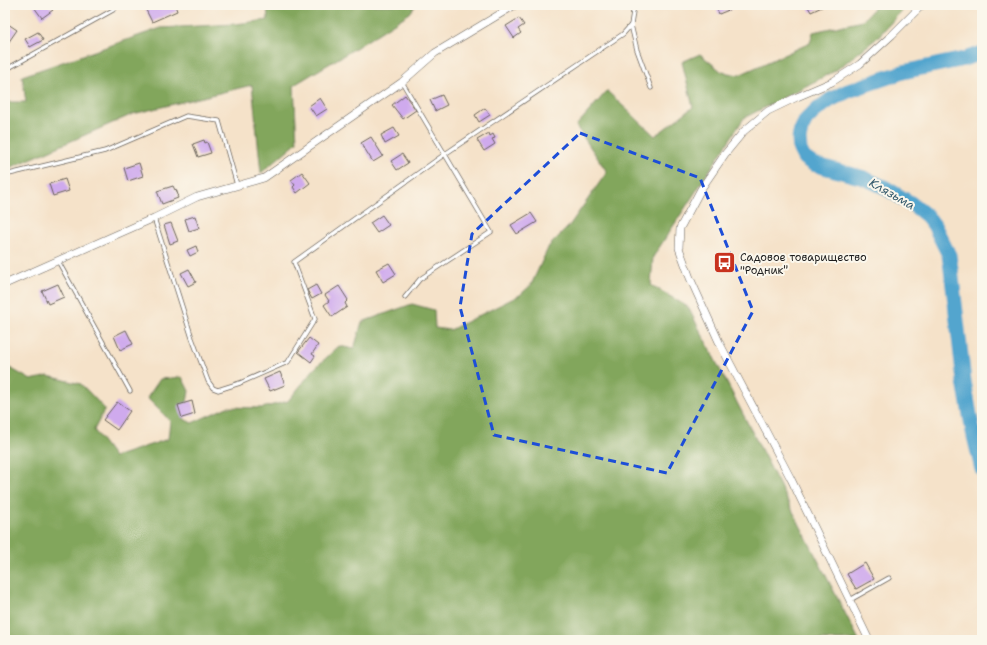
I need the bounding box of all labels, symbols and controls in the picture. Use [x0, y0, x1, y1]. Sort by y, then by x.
water label: Клязьма [866, 175, 918, 213]
bus stop icon: Садовое товарищество "Родник" [711, 250, 737, 276]
place label: Садовое товарищество "Родник" [740, 250, 867, 278]

